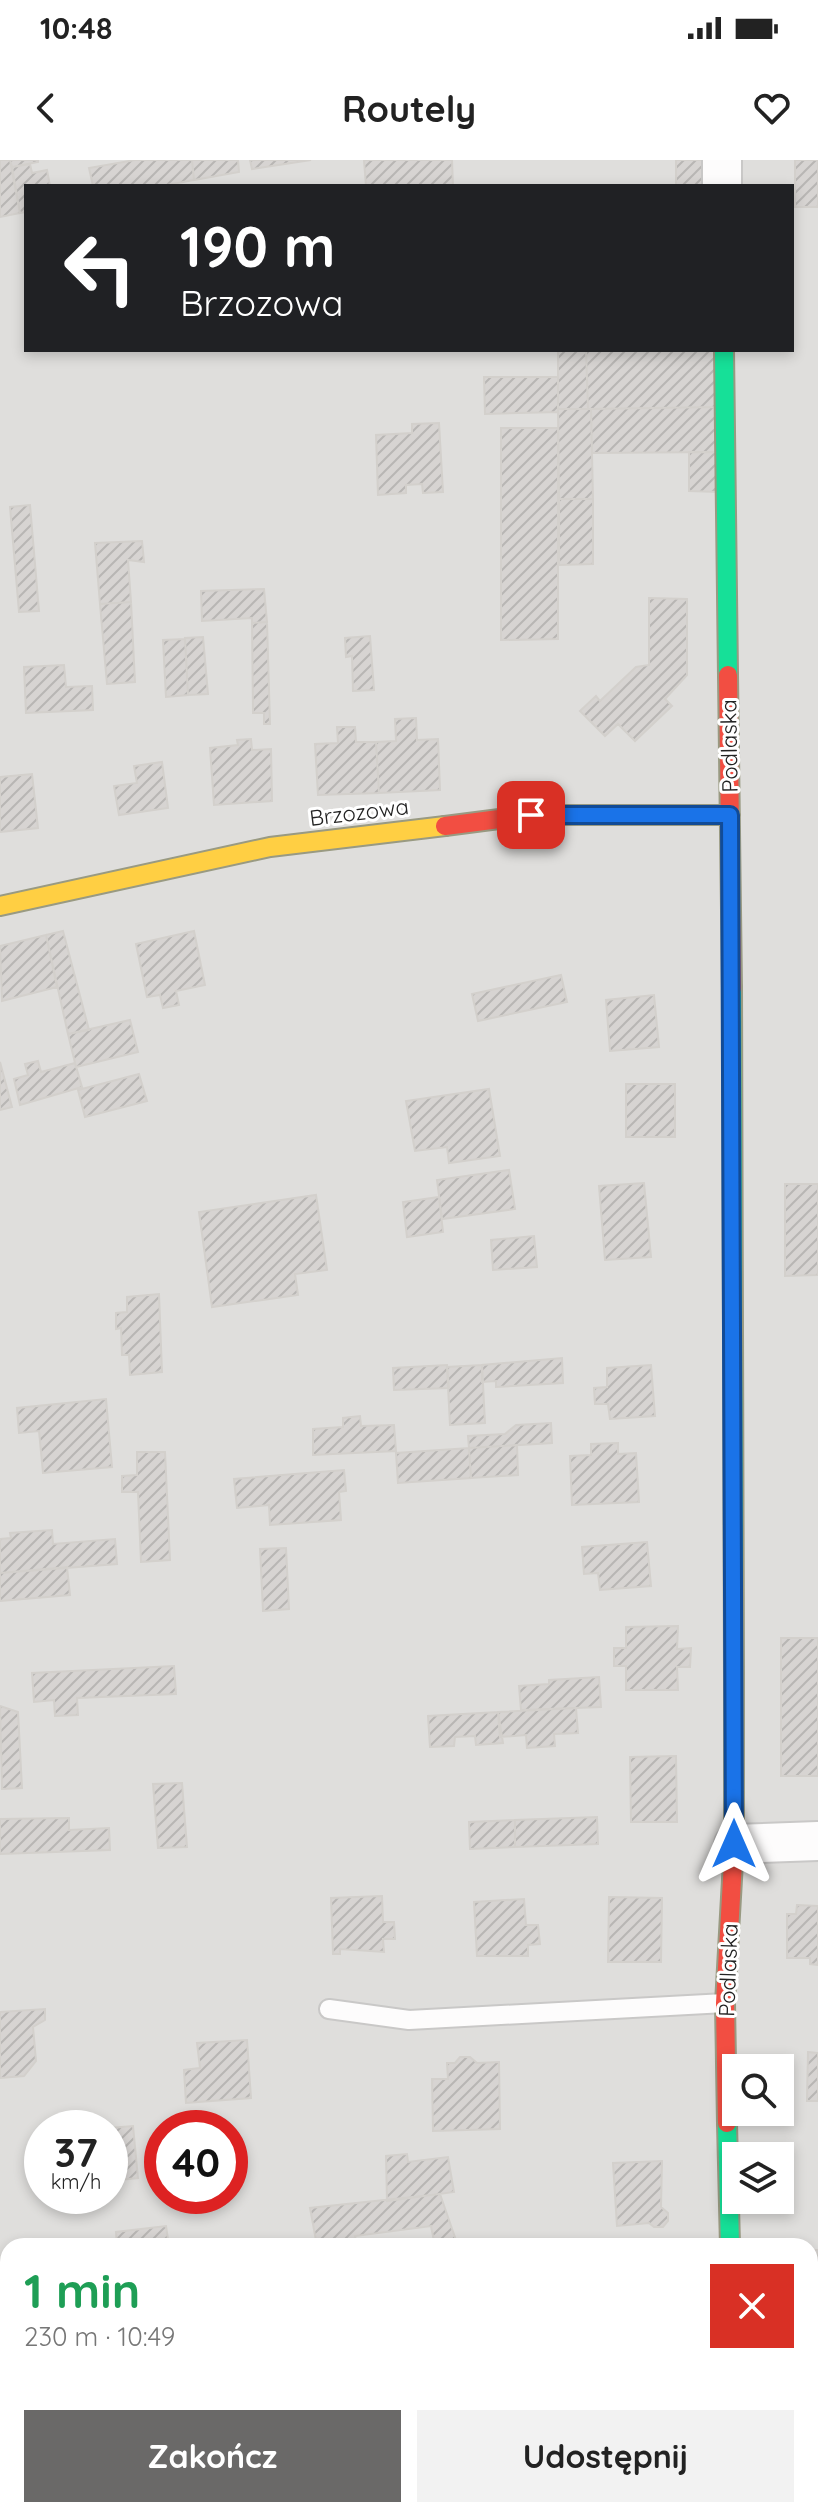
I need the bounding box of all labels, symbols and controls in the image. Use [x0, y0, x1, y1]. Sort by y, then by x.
text: 10:48 [40, 9, 112, 47]
icon: back [24, 86, 68, 130]
text: Routely [342, 86, 476, 131]
icon: heart [750, 86, 794, 130]
text: 190 m [180, 211, 335, 281]
icon: left [48, 216, 152, 320]
text: Brzozowa [180, 280, 343, 325]
street label: Podlaska [714, 699, 744, 793]
pin [497, 781, 565, 849]
street label: Brzozowa [308, 792, 410, 832]
icon: arrive [509, 793, 553, 837]
position arrow [692, 1802, 776, 1886]
street label: Podlaska [712, 1923, 744, 2017]
map controls [722, 2054, 794, 2214]
button: search [722, 2054, 794, 2126]
speed limit sign: 40 [144, 2110, 248, 2214]
text: 37 [54, 2127, 98, 2177]
button: layers [722, 2142, 794, 2214]
text: km/h [51, 2169, 101, 2194]
text: 1 min [24, 2260, 140, 2320]
button: close [710, 2264, 794, 2348]
text: 230 m · 10:49 [24, 2320, 175, 2353]
button: Zakończ [24, 2410, 401, 2502]
button: Udostępnij [417, 2410, 794, 2502]

